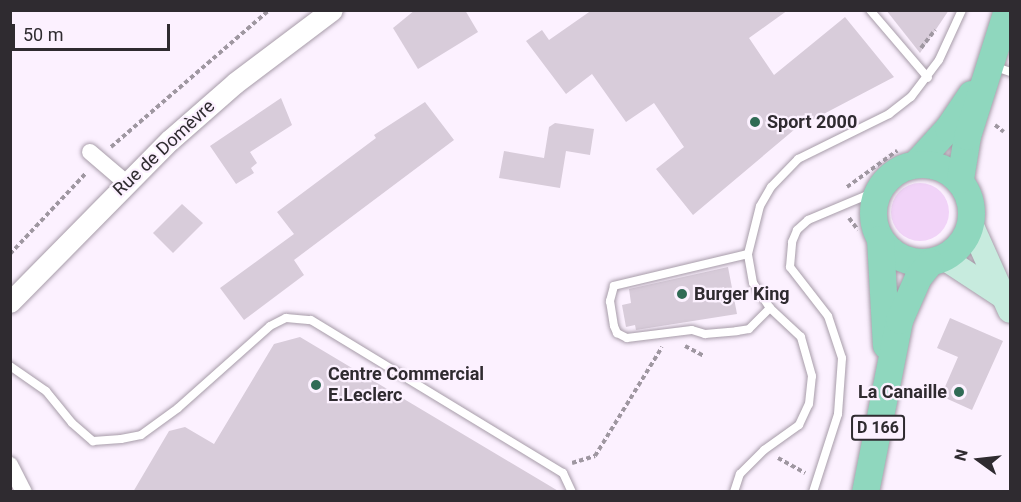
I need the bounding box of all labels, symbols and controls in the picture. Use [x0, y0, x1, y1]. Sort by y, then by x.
scale bar [15, 12, 172, 50]
text: 50 m [23, 24, 63, 45]
street label: Rue de Domèvre [109, 96, 219, 200]
place label: Sport 2000 [767, 111, 857, 133]
marker: Sport 2000 [748, 115, 762, 129]
place label: Burger King [694, 283, 790, 305]
marker: Burger King [675, 287, 689, 301]
place label: Centre Commercial E.Leclerc [328, 364, 484, 406]
marker: Centre Commercial E.Leclerc [309, 378, 323, 392]
place label: La Canaille [858, 381, 947, 403]
marker: La Canaille [952, 385, 966, 399]
road number: D 166 [851, 415, 905, 441]
north arrow [949, 430, 1009, 490]
text: N [950, 447, 972, 463]

